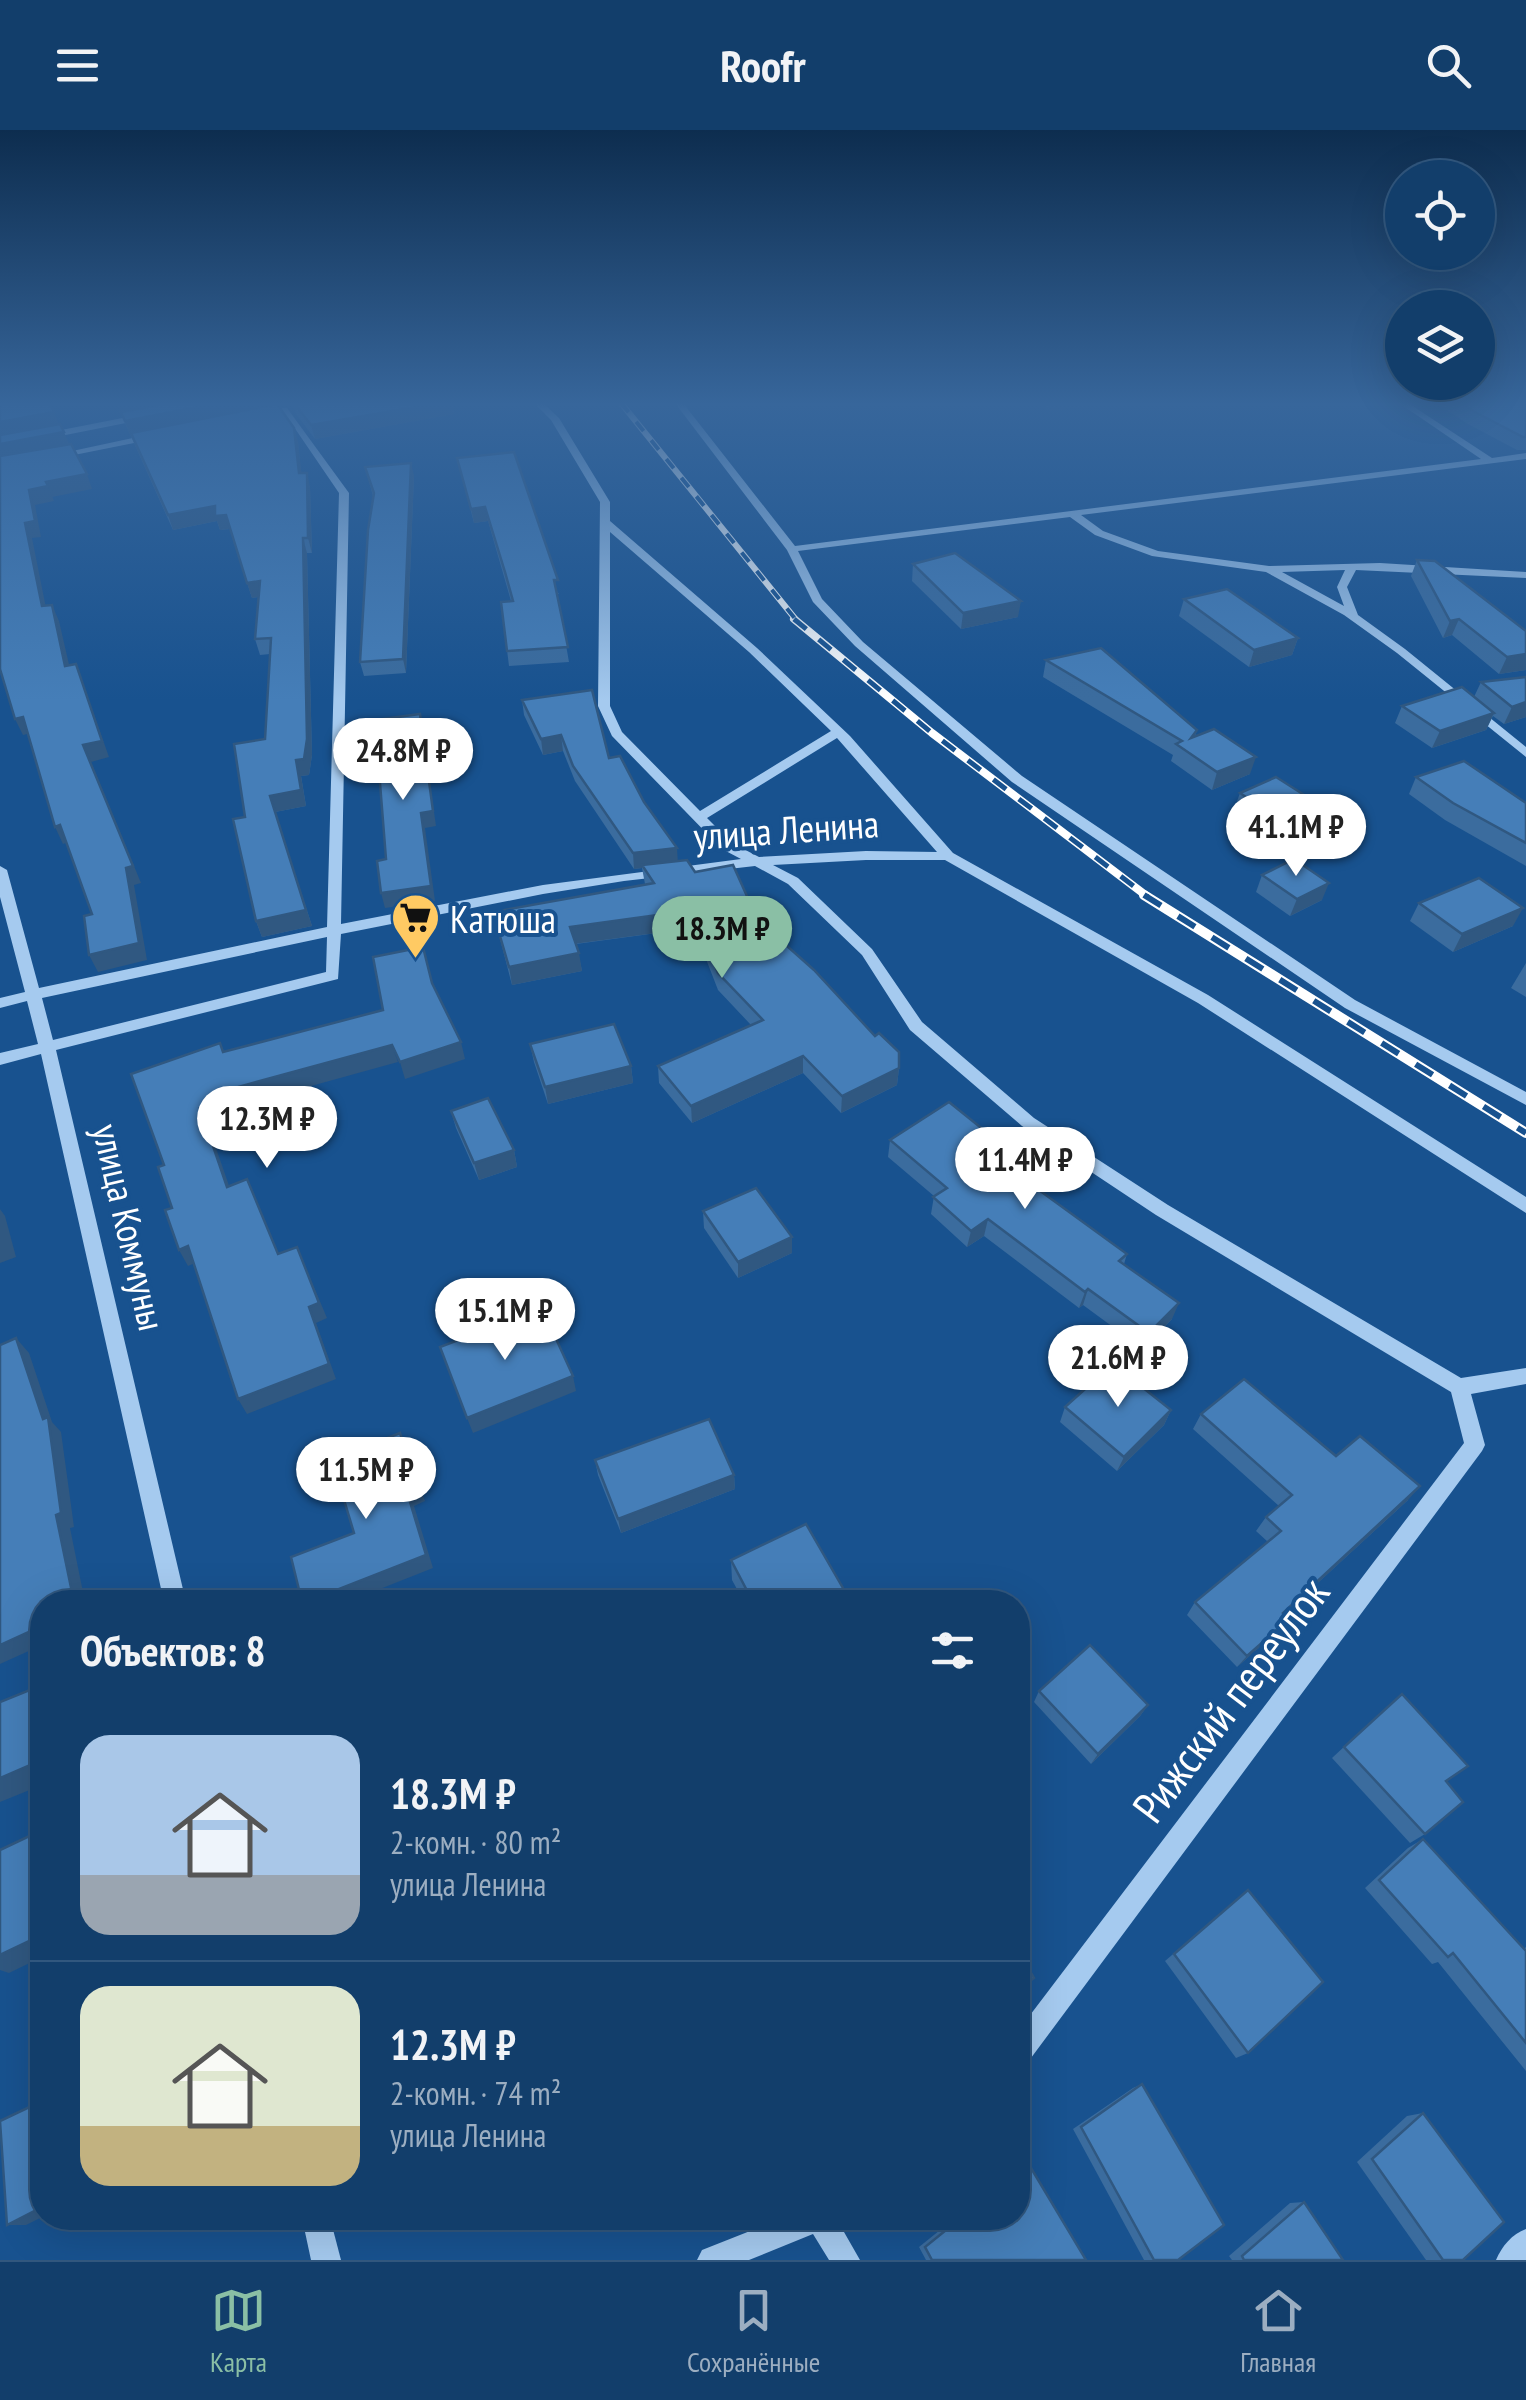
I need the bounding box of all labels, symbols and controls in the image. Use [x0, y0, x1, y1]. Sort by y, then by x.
text: Roofr [720, 36, 806, 94]
icon: menu [50, 38, 105, 93]
icon: search [1421, 38, 1476, 93]
map controls [1385, 160, 1495, 400]
button: locate [1385, 160, 1495, 270]
button: layers [1385, 290, 1495, 400]
pin: 24.8M ₽ [311, 718, 495, 803]
text: 24.8M ₽ [355, 729, 451, 771]
pin: 41.1M ₽ [1204, 794, 1388, 879]
street label: улица Ленина [692, 798, 880, 860]
text: 41.1M ₽ [1248, 805, 1344, 847]
supermarket icon: Катюша [389, 892, 441, 960]
place label: Катюша [450, 894, 556, 943]
pin: 18.3M ₽ [630, 896, 814, 981]
text: 18.3M ₽ [674, 907, 770, 949]
pin: 12.3M ₽ [175, 1086, 359, 1171]
text: 12.3M ₽ [219, 1097, 315, 1139]
street label: улица Коммуны [82, 1119, 178, 1335]
pin: 11.4M ₽ [933, 1127, 1117, 1212]
text: 11.4M ₽ [977, 1138, 1073, 1180]
pin: 15.1M ₽ [413, 1278, 597, 1363]
text: 15.1M ₽ [457, 1289, 553, 1331]
pin: 21.6M ₽ [1026, 1325, 1210, 1410]
text: 21.6M ₽ [1070, 1336, 1166, 1378]
pin: 11.5M ₽ [274, 1437, 458, 1522]
text: 11.5M ₽ [318, 1448, 414, 1490]
street label: Рижский переулок [1119, 1564, 1341, 1833]
text: Объектов: 8 [80, 1623, 266, 1678]
icon: filters [925, 1623, 980, 1678]
text: 18.3M ₽ [390, 1766, 516, 1821]
icon: home [160, 1775, 280, 1895]
text: 2-комн. · 80 m² [390, 1821, 561, 1863]
text: улица Ленина [390, 1863, 546, 1905]
text: 12.3M ₽ [390, 2017, 516, 2072]
icon: home [160, 2026, 280, 2146]
text: 2-комн. · 74 m² [390, 2072, 561, 2114]
text: улица Ленина [390, 2114, 546, 2156]
tab: Карта [210, 2283, 267, 2380]
tab: Сохранённые [687, 2283, 820, 2380]
tab: Главная [1240, 2283, 1316, 2380]

